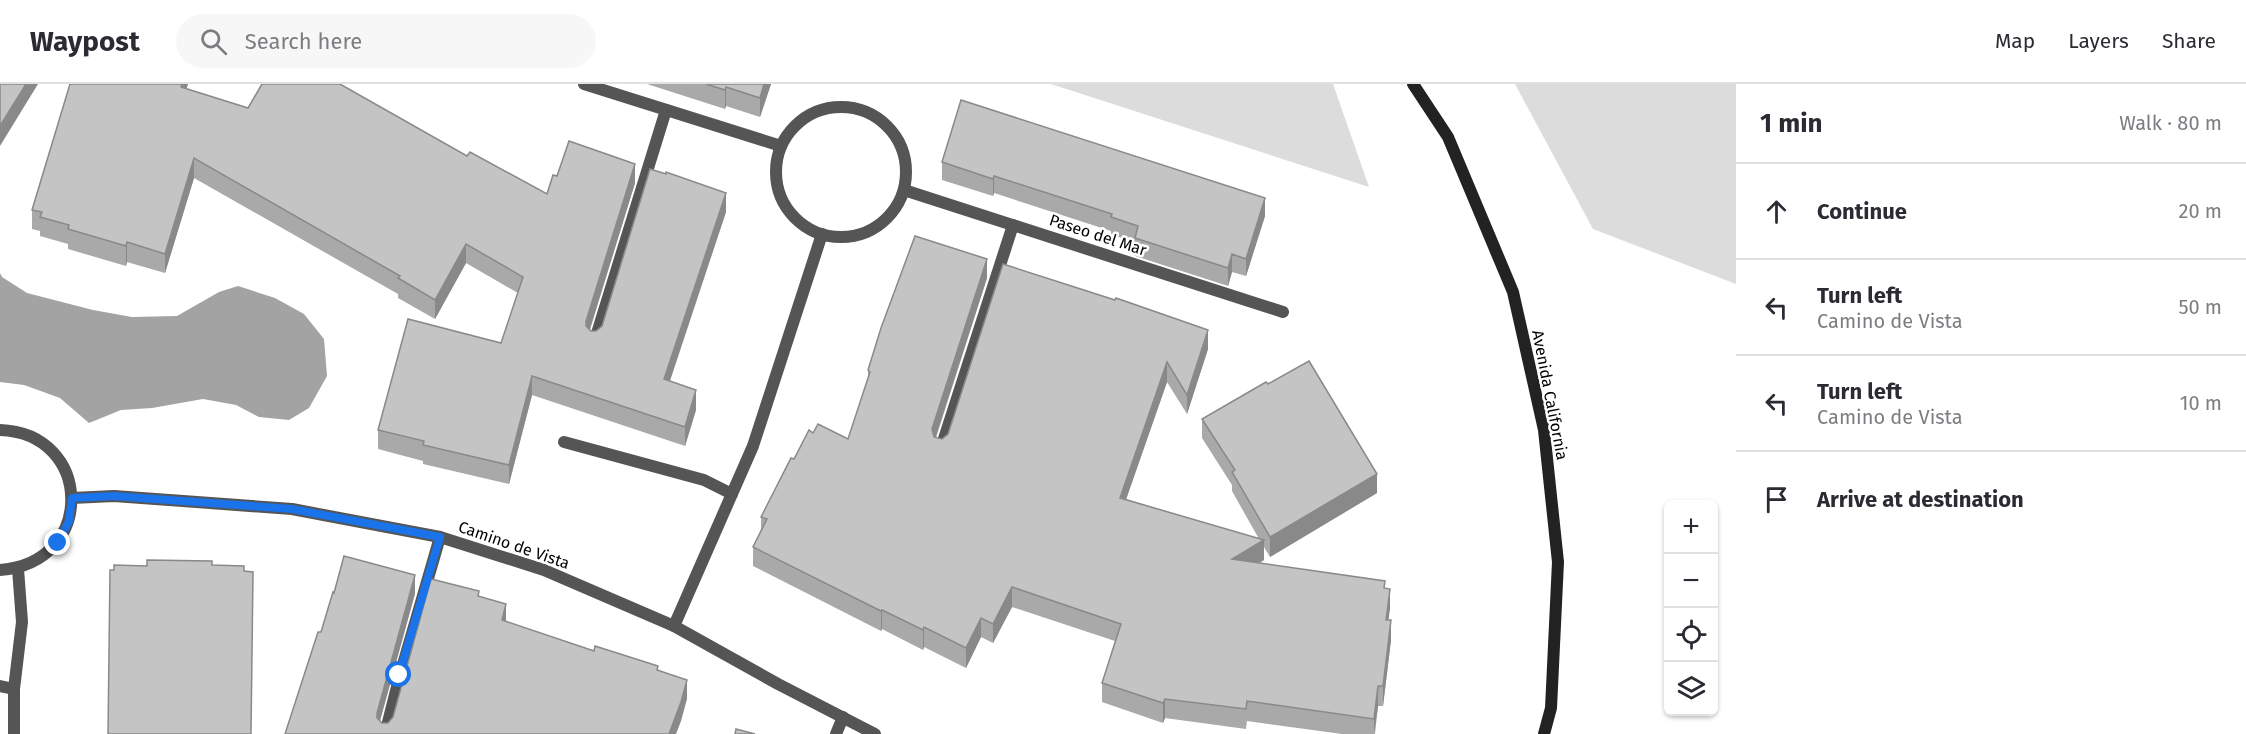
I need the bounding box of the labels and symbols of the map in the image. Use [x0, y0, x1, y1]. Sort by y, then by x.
street label: Paseo del Mar [1047, 210, 1150, 260]
street label: Avenida California [1528, 328, 1572, 462]
street label: Camino de Vista [456, 517, 572, 573]
route end [44, 529, 70, 555]
route start [385, 661, 411, 687]

